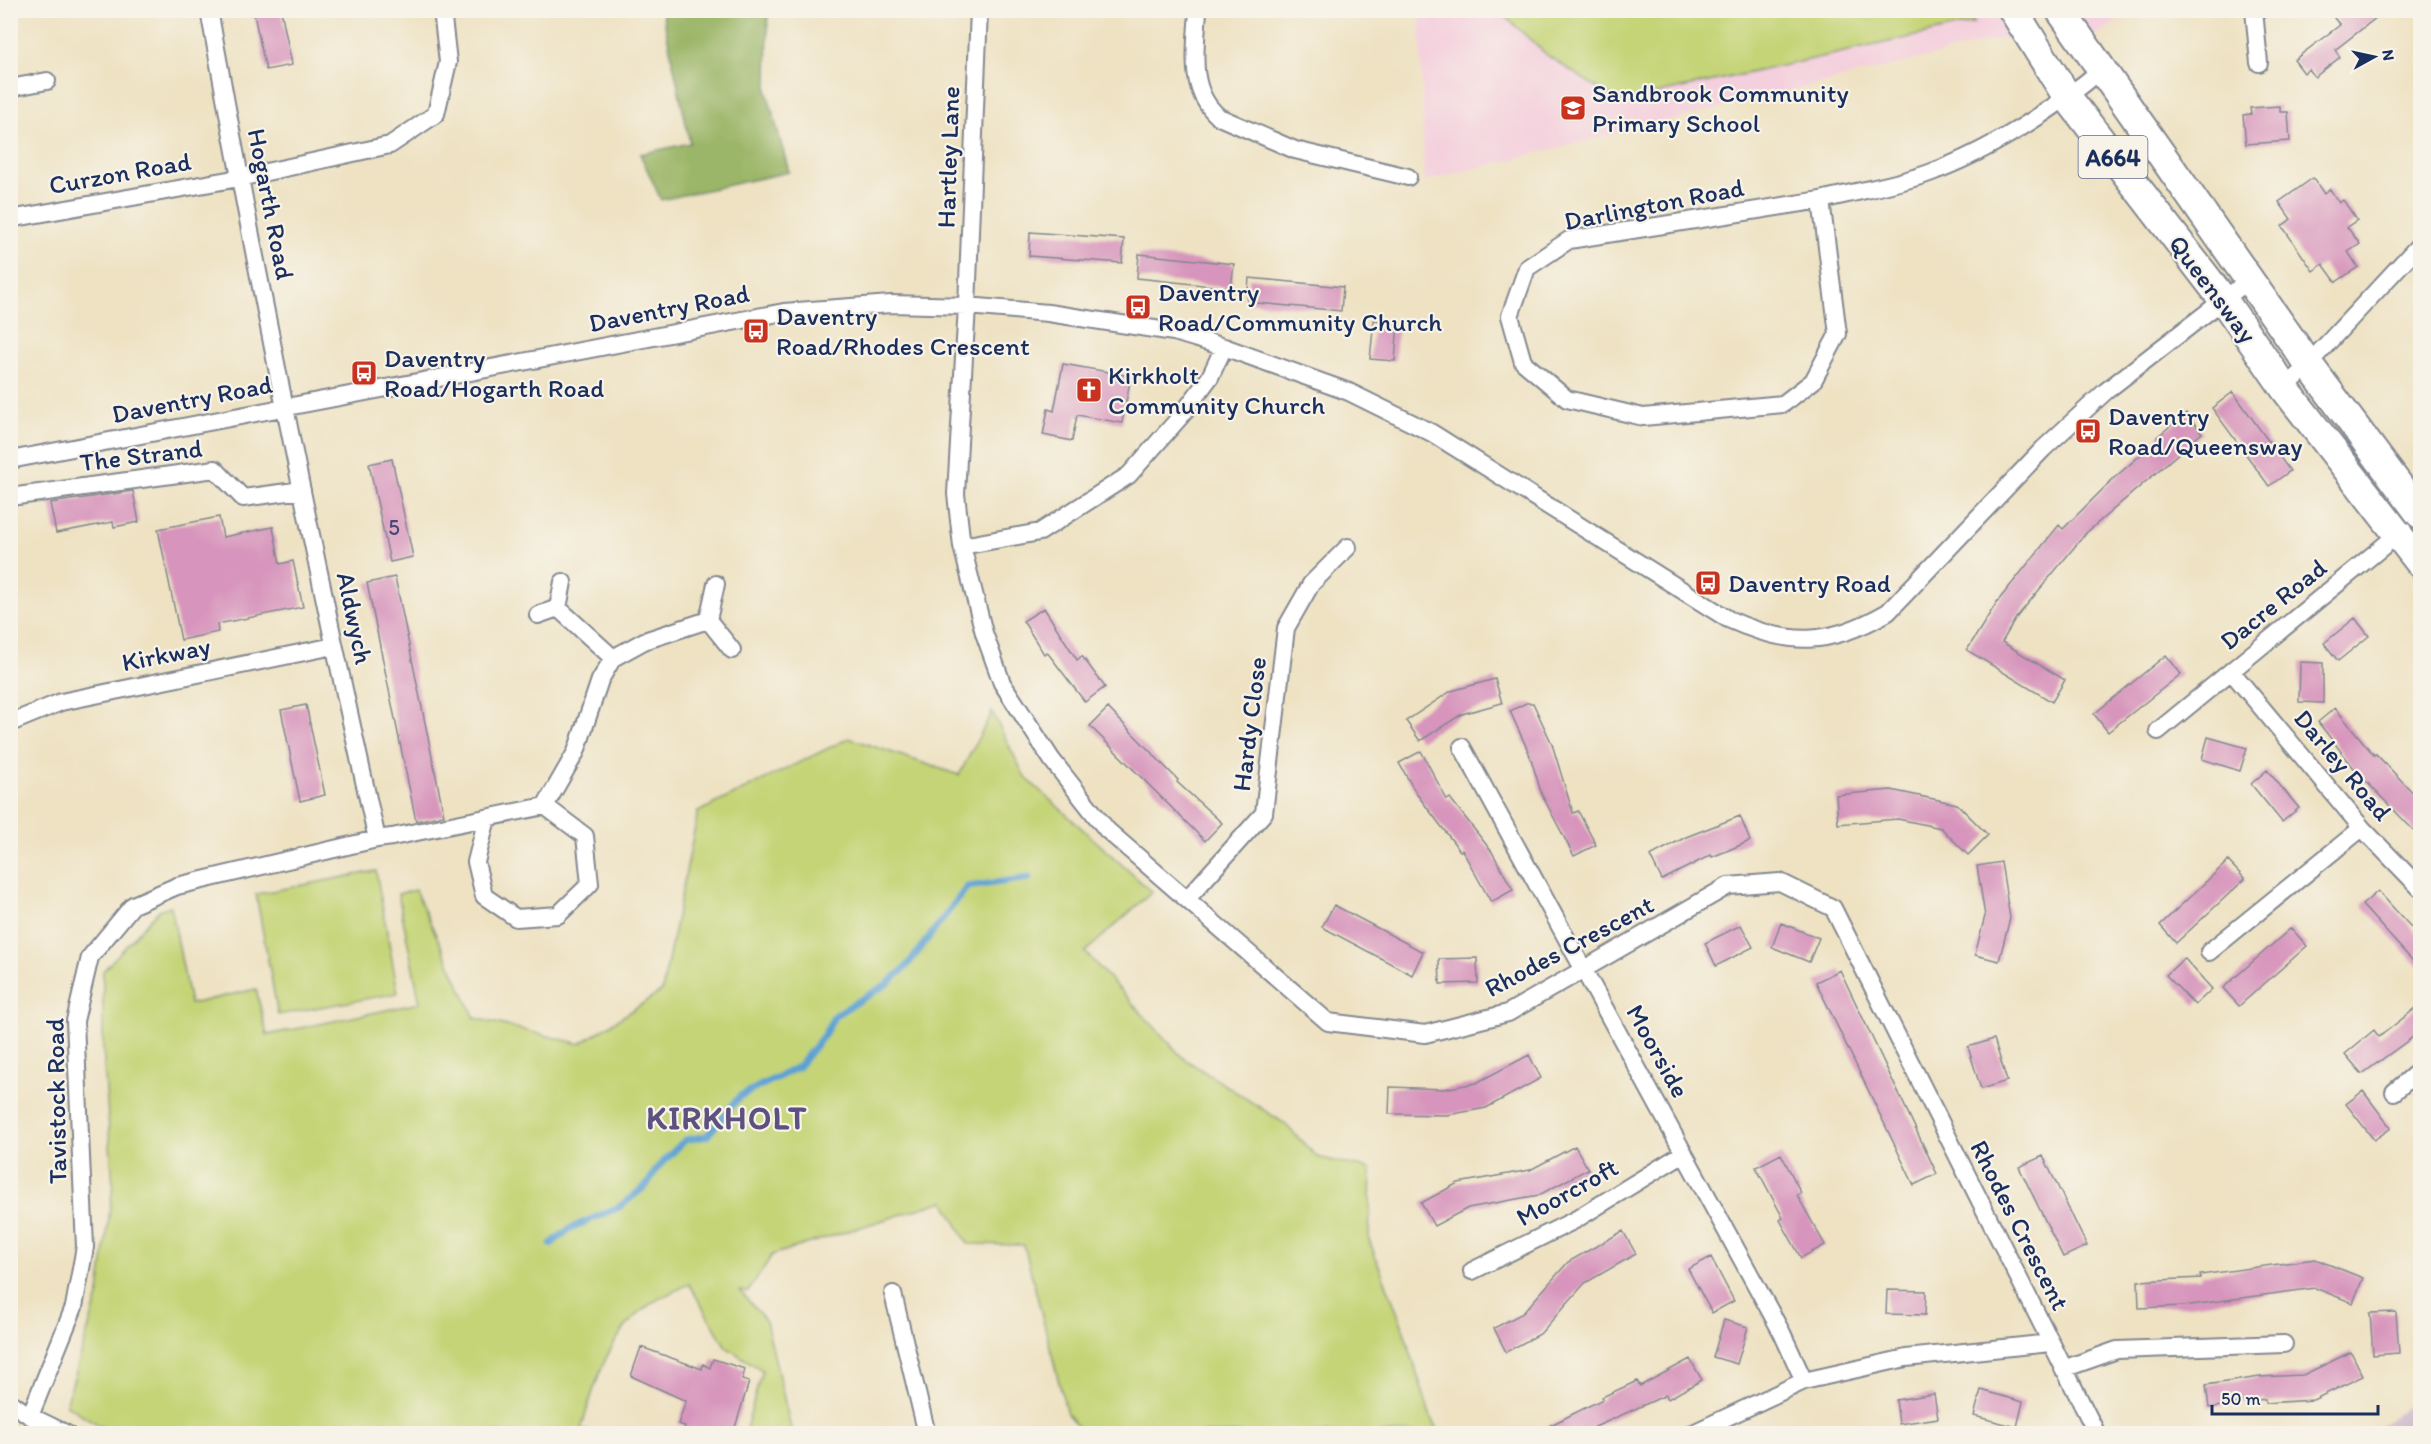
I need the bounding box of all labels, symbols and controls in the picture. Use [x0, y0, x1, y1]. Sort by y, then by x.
north arrow [2344, 27, 2404, 87]
text: N [2378, 48, 2399, 62]
place label: Sandbrook Community Primary School [1592, 77, 1849, 139]
street label: Hartley Lane [930, 85, 966, 229]
school or university icon: Sandbrook Community Primary School [1558, 93, 1588, 123]
street label: Hogarth Road [241, 126, 301, 282]
road number: A664 [2078, 136, 2148, 178]
street label: Curzon Road [47, 145, 194, 201]
street label: Darlington Road [1561, 171, 1747, 237]
street label: Queensway [2162, 228, 2264, 350]
place label: Daventry Road/Community Church [1158, 276, 1442, 338]
street label: Daventry Road [586, 277, 752, 339]
bus stop icon: Daventry Road/Community Church [1123, 292, 1153, 322]
place label: Daventry Road/Rhodes Crescent [776, 300, 1030, 362]
bus stop icon: Daventry Road/Rhodes Crescent [741, 316, 771, 346]
place label: Daventry Road/Hogarth Road [384, 342, 604, 404]
bus stop icon: Daventry Road/Hogarth Road [349, 358, 379, 388]
place label: Kirkholt Community Church [1108, 359, 1325, 421]
street label: Daventry Road [109, 368, 275, 430]
church icon: Kirkholt Community Church [1074, 375, 1104, 405]
place label: Daventry Road/Queensway [2108, 400, 2303, 462]
bus stop icon: Daventry Road/Queensway [2073, 416, 2103, 446]
street label: The Strand [78, 432, 204, 478]
house number: 5 [388, 514, 400, 541]
street label: Dacre Road [2213, 551, 2333, 657]
place label: Daventry Road [1728, 567, 1891, 599]
bus stop icon: Daventry Road [1693, 568, 1723, 598]
street label: Aldwych [330, 569, 380, 667]
street label: Kirkway [119, 630, 213, 678]
street label: Hardy Close [1225, 655, 1273, 793]
street label: Darley Road [2287, 703, 2399, 828]
street label: Rhodes Crescent [1479, 888, 1659, 1004]
street label: Moorside [1619, 999, 1697, 1103]
street label: Tavistock Road [39, 1018, 73, 1184]
district label: KIRKHOLT [646, 1099, 808, 1137]
street label: Rhodes Crescent [1963, 1135, 2077, 1316]
street label: Moorcroft [1510, 1151, 1624, 1233]
scale bar [2212, 1378, 2378, 1416]
text: 50 m [2221, 1388, 2261, 1410]

